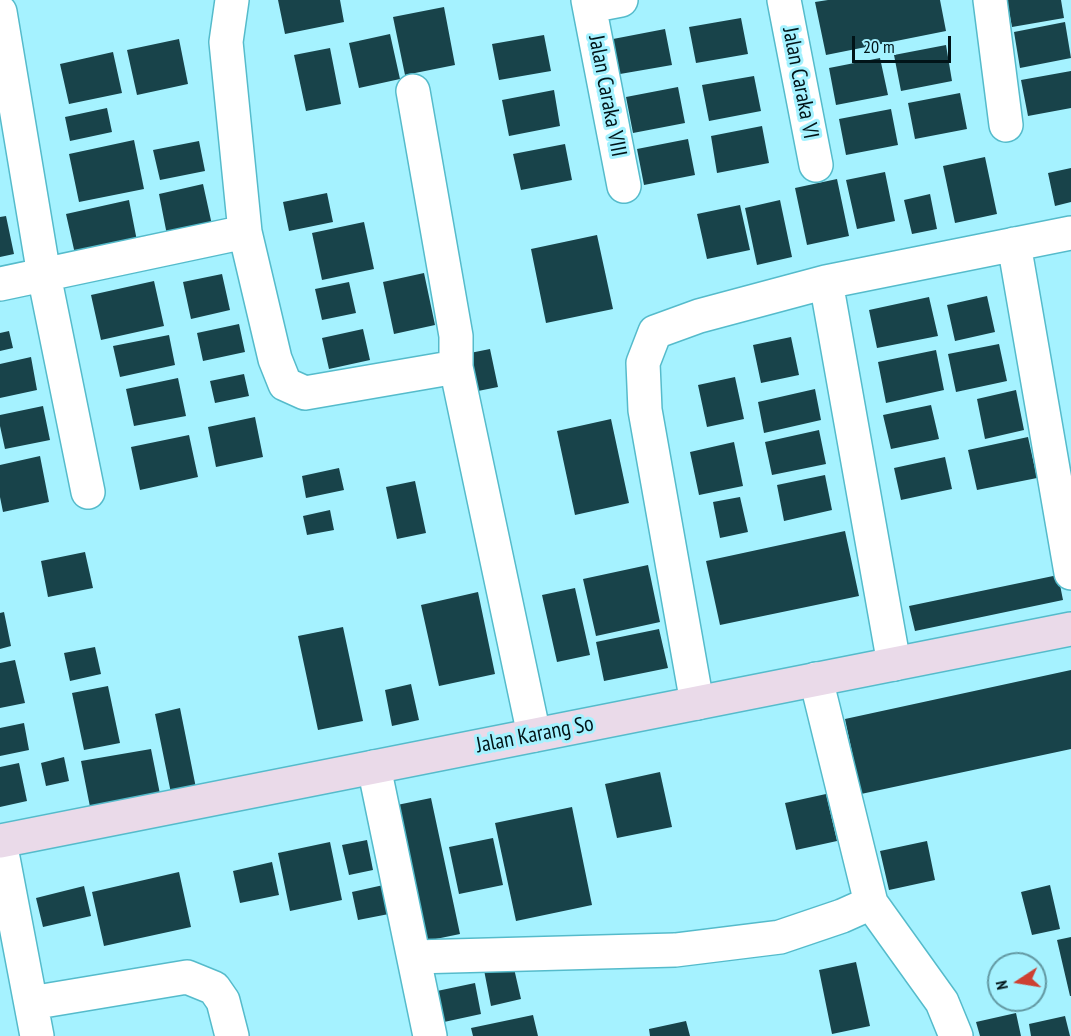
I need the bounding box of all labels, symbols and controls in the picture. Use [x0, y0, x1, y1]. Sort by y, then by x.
scale bar [855, 24, 954, 62]
street label: Jalan Caraka VI [776, 25, 824, 141]
street label: Jalan Caraka VIII [582, 33, 632, 159]
text: 20 m [863, 35, 895, 58]
street label: Jalan Karang So [474, 711, 596, 759]
north arrow [987, 952, 1047, 1012]
text: N [991, 979, 1012, 992]

